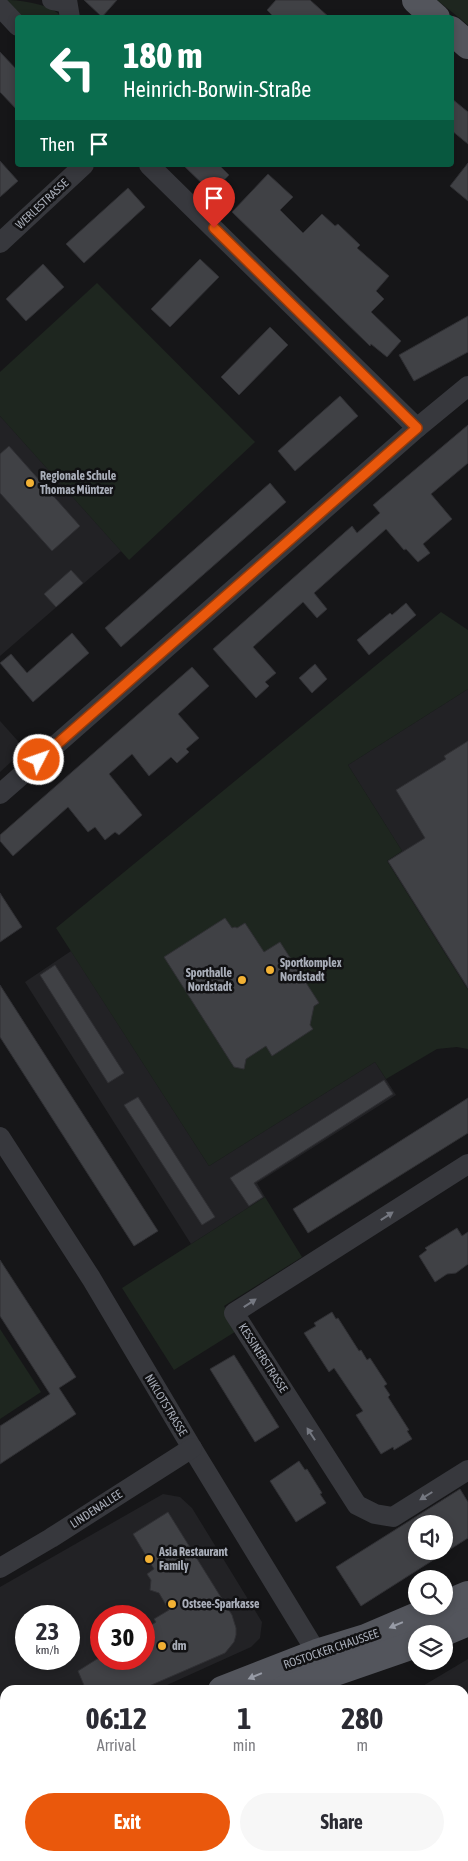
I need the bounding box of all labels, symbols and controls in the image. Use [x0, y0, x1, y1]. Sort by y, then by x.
icon: left [40, 35, 105, 100]
text: 180 m [123, 35, 202, 75]
text: Heinrich-Borwin-Straße [123, 76, 311, 102]
icon: arrive [85, 130, 113, 158]
text: Then [40, 133, 75, 155]
street label: WERLESTRASSE [13, 176, 71, 232]
pin [193, 177, 235, 228]
icon: arrive [200, 184, 228, 212]
place label: Regionale Schule Thomas Müntzer [40, 469, 117, 497]
marker: Regionale Schule Thomas Müntzer [24, 477, 36, 489]
position arrow [12.0, 733, 64.0, 785]
place label: Sportkomplex Nordstadt [280, 956, 342, 984]
marker: Sportkomplex Nordstadt [264, 964, 276, 976]
place label: Sporthalle Nordstadt [186, 966, 233, 994]
marker: Sporthalle Nordstadt [236, 974, 248, 986]
one-way arrow [380, 1211, 393, 1220]
one-way arrow [243, 1298, 256, 1308]
street label: KESSINERSTRASSE [235, 1321, 291, 1395]
street label: NIKLOTSTRASSE [142, 1371, 190, 1439]
one-way arrow [307, 1427, 316, 1440]
street label: LINDENALLEE [67, 1487, 125, 1531]
one-way arrow [420, 1491, 433, 1501]
map controls [408, 1515, 453, 1670]
button: sound [408, 1515, 453, 1560]
place label: Asia Restaurant Family [158, 1545, 228, 1573]
marker: Asia Restaurant Family [143, 1553, 155, 1565]
button: search [408, 1570, 453, 1615]
place label: Ostsee-Sparkasse [182, 1597, 260, 1611]
marker: Ostsee-Sparkasse [166, 1598, 178, 1610]
speed limit sign: 30 [90, 1605, 155, 1670]
text: 23 [36, 1617, 59, 1645]
one-way arrow [389, 1622, 403, 1630]
button: layers [408, 1625, 453, 1670]
street label: ROSTOCKER CHAUSSEE [282, 1626, 380, 1672]
place label: dm [172, 1639, 187, 1653]
marker: dm [156, 1640, 168, 1652]
text: km/h [36, 1643, 59, 1657]
one-way arrow [247, 1672, 262, 1680]
text: 06:12 [85, 1701, 147, 1735]
text: 1 [237, 1701, 251, 1735]
text: 280 [341, 1701, 383, 1735]
text: Arrival [97, 1736, 136, 1754]
text: min [233, 1736, 256, 1754]
text: m [357, 1736, 368, 1754]
button: Exit [25, 1793, 230, 1851]
button: Share [240, 1793, 444, 1851]

